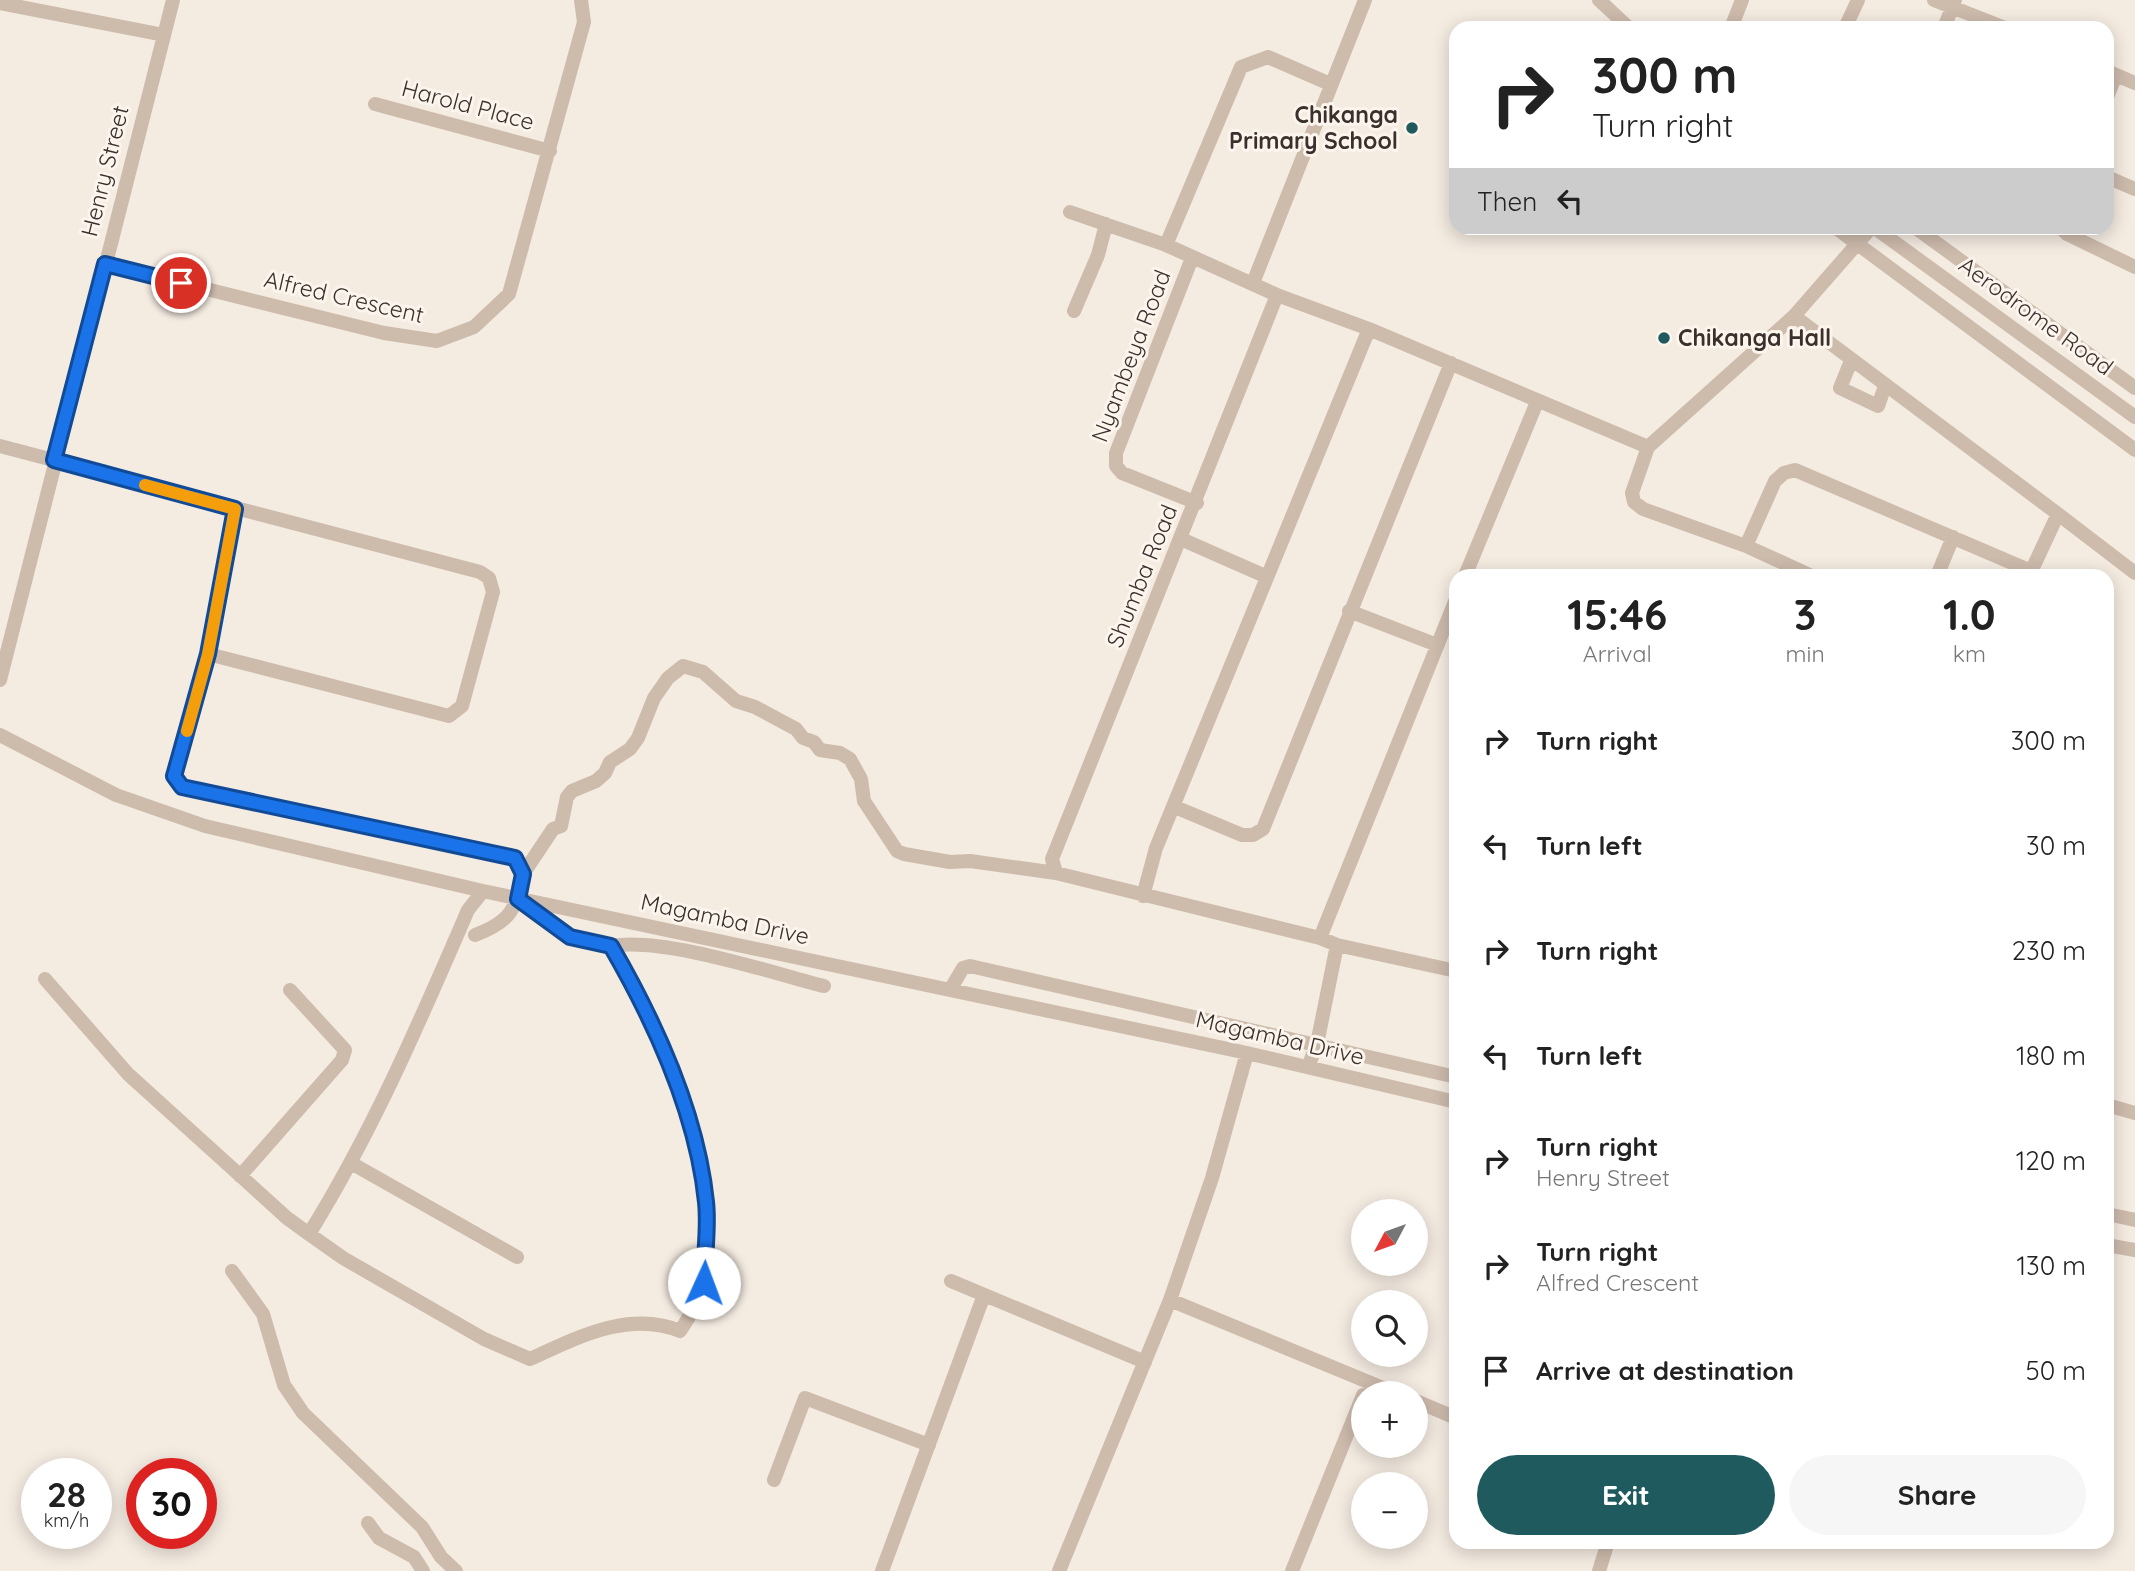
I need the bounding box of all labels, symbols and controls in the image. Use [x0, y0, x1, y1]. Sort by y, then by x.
text: 300 m [1592, 44, 1737, 105]
icon: right [1477, 49, 1568, 140]
street label: Harold Place [399, 73, 538, 136]
place label: Chikanga Primary School [1229, 100, 1398, 155]
street label: Henry Street [74, 102, 135, 239]
text: Turn right [1592, 105, 1733, 145]
marker: Chikanga Primary School [1404, 120, 1420, 136]
icon: left [1551, 182, 1589, 220]
text: Then [1477, 185, 1537, 218]
street label: Aerodrome Road [1953, 250, 2119, 381]
pin [151, 253, 211, 313]
icon: arrive [162, 264, 200, 302]
street label: Alfred Crescent [261, 264, 427, 329]
street label: Nyambeya Road [1084, 266, 1177, 446]
place label: Chikanga Hall [1678, 323, 1831, 352]
marker: Chikanga Hall [1656, 330, 1672, 346]
street label: Shumba Road [1100, 500, 1183, 651]
text: 15:46 [1567, 588, 1667, 641]
text: 3 [1794, 588, 1816, 641]
text: 1.0 [1943, 588, 1996, 641]
text: Arrival [1583, 639, 1652, 668]
text: min [1786, 639, 1825, 668]
text: km [1953, 639, 1986, 668]
icon: right [1477, 722, 1515, 760]
text: Turn right [1536, 724, 1658, 757]
text: 300 m [2011, 724, 2086, 757]
icon: left [1477, 827, 1515, 865]
text: Turn left [1536, 829, 1643, 862]
text: 30 m [2026, 829, 2086, 862]
street label: Magamba Drive [638, 886, 812, 951]
icon: right [1477, 932, 1515, 970]
text: Turn right [1536, 934, 1658, 967]
text: 230 m [2012, 934, 2086, 967]
street label: Magamba Drive [1193, 1004, 1367, 1071]
icon: left [1477, 1037, 1515, 1075]
text: Turn left [1536, 1039, 1643, 1072]
text: 180 m [2016, 1039, 2086, 1072]
text: Turn right [1536, 1130, 1658, 1163]
icon: right [1477, 1142, 1515, 1180]
text: 120 m [2016, 1144, 2086, 1177]
text: Henry Street [1536, 1163, 1670, 1192]
north arrow [1351, 1199, 1428, 1276]
map controls [1351, 1199, 1428, 1549]
text: Turn right [1536, 1235, 1658, 1268]
position arrow [667, 1246, 741, 1320]
icon: right [1477, 1247, 1515, 1285]
text: 130 m [2016, 1249, 2086, 1282]
text: Alfred Crescent [1536, 1268, 1699, 1297]
button: search [1351, 1290, 1428, 1367]
icon: arrive [1477, 1352, 1515, 1390]
text: Arrive at destination [1536, 1354, 1794, 1387]
text: 50 m [2026, 1354, 2086, 1387]
button: + [1351, 1381, 1428, 1458]
button: Exit [1477, 1455, 1775, 1535]
button: Share [1789, 1455, 2086, 1535]
speed limit sign: 30 [126, 1458, 217, 1549]
text: 28 [47, 1472, 86, 1516]
button: − [1351, 1472, 1428, 1549]
text: km/h [44, 1509, 89, 1532]

